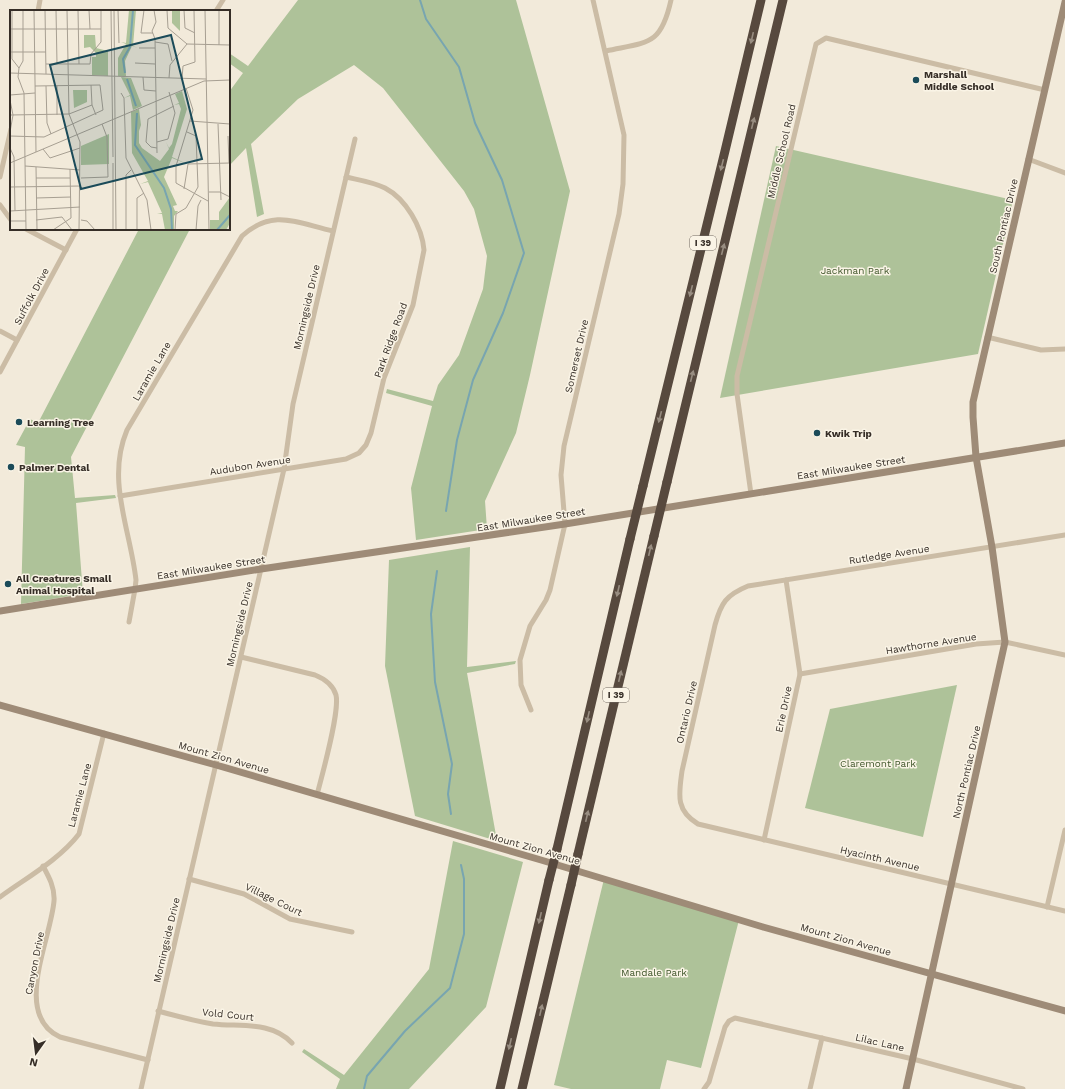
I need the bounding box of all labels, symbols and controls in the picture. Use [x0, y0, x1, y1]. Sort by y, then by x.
inset map [10, 10, 230, 230]
one-way arrow [748, 32, 754, 44]
place label: Marshall Middle School [924, 69, 995, 92]
marker: Marshall Middle School [911, 75, 921, 85]
street label: Middle School Road [765, 103, 798, 199]
one-way arrow [751, 117, 757, 129]
one-way arrow [719, 159, 725, 171]
street label: South Pontiac Drive [987, 177, 1020, 275]
road number: I 39 [690, 236, 716, 250]
one-way arrow [720, 243, 726, 255]
street label: Morningside Drive [291, 263, 322, 351]
park label: Jackman Park [821, 265, 890, 276]
street label: Suffolk Drive [12, 266, 51, 327]
one-way arrow [688, 285, 694, 297]
street label: Park Ridge Road [372, 301, 409, 379]
street label: Somerset Drive [563, 318, 590, 394]
street label: Laramie Lane [130, 340, 173, 403]
one-way arrow [690, 369, 696, 382]
one-way arrow [657, 411, 663, 423]
marker: Learning Tree [14, 417, 24, 427]
place label: Learning Tree [27, 417, 94, 428]
marker: Kwik Trip [812, 428, 822, 438]
place label: Kwik Trip [825, 428, 872, 439]
street label: East Milwaukee Street [796, 453, 907, 482]
street label: Audubon Avenue [209, 454, 292, 477]
marker: Palmer Dental [6, 462, 16, 472]
place label: Palmer Dental [19, 462, 90, 473]
street label: East Milwaukee Street [476, 505, 587, 534]
street label: Rutledge Avenue [848, 543, 930, 566]
one-way arrow [648, 544, 654, 556]
street label: East Milwaukee Street [156, 553, 267, 582]
place label: All Creatures Small Animal Hospital [16, 573, 112, 596]
marker: All Creatures Small Animal Hospital [3, 579, 13, 589]
street label: Morningside Drive [224, 580, 255, 668]
one-way arrow [615, 585, 621, 597]
street label: Hawthorne Avenue [885, 631, 978, 656]
one-way arrow [618, 670, 624, 683]
street label: Ontario Drive [674, 679, 699, 745]
street label: Erie Drive [773, 685, 794, 733]
road number: I 39 [603, 688, 629, 702]
one-way arrow [585, 711, 591, 723]
street label: North Pontiac Drive [950, 724, 983, 820]
street label: Mount Zion Avenue [177, 739, 271, 776]
park label: Claremont Park [840, 758, 916, 769]
street label: Laramie Lane [66, 762, 93, 829]
one-way arrow [585, 810, 591, 823]
street label: Mount Zion Avenue [488, 830, 582, 867]
street label: Hyacinth Avenue [839, 844, 921, 873]
street label: Village Court [243, 881, 305, 918]
street label: Morningside Drive [151, 896, 182, 984]
one-way arrow [537, 911, 543, 924]
street label: Mount Zion Avenue [799, 921, 893, 958]
street label: Canyon Drive [23, 930, 46, 996]
park label: Mandale Park [621, 967, 687, 978]
one-way arrow [538, 1004, 544, 1016]
street label: Vold Court [202, 1006, 255, 1023]
street label: Lilac Lane [854, 1032, 906, 1054]
north arrow [16, 1033, 56, 1073]
one-way arrow [507, 1038, 513, 1050]
text: N [28, 1055, 39, 1070]

